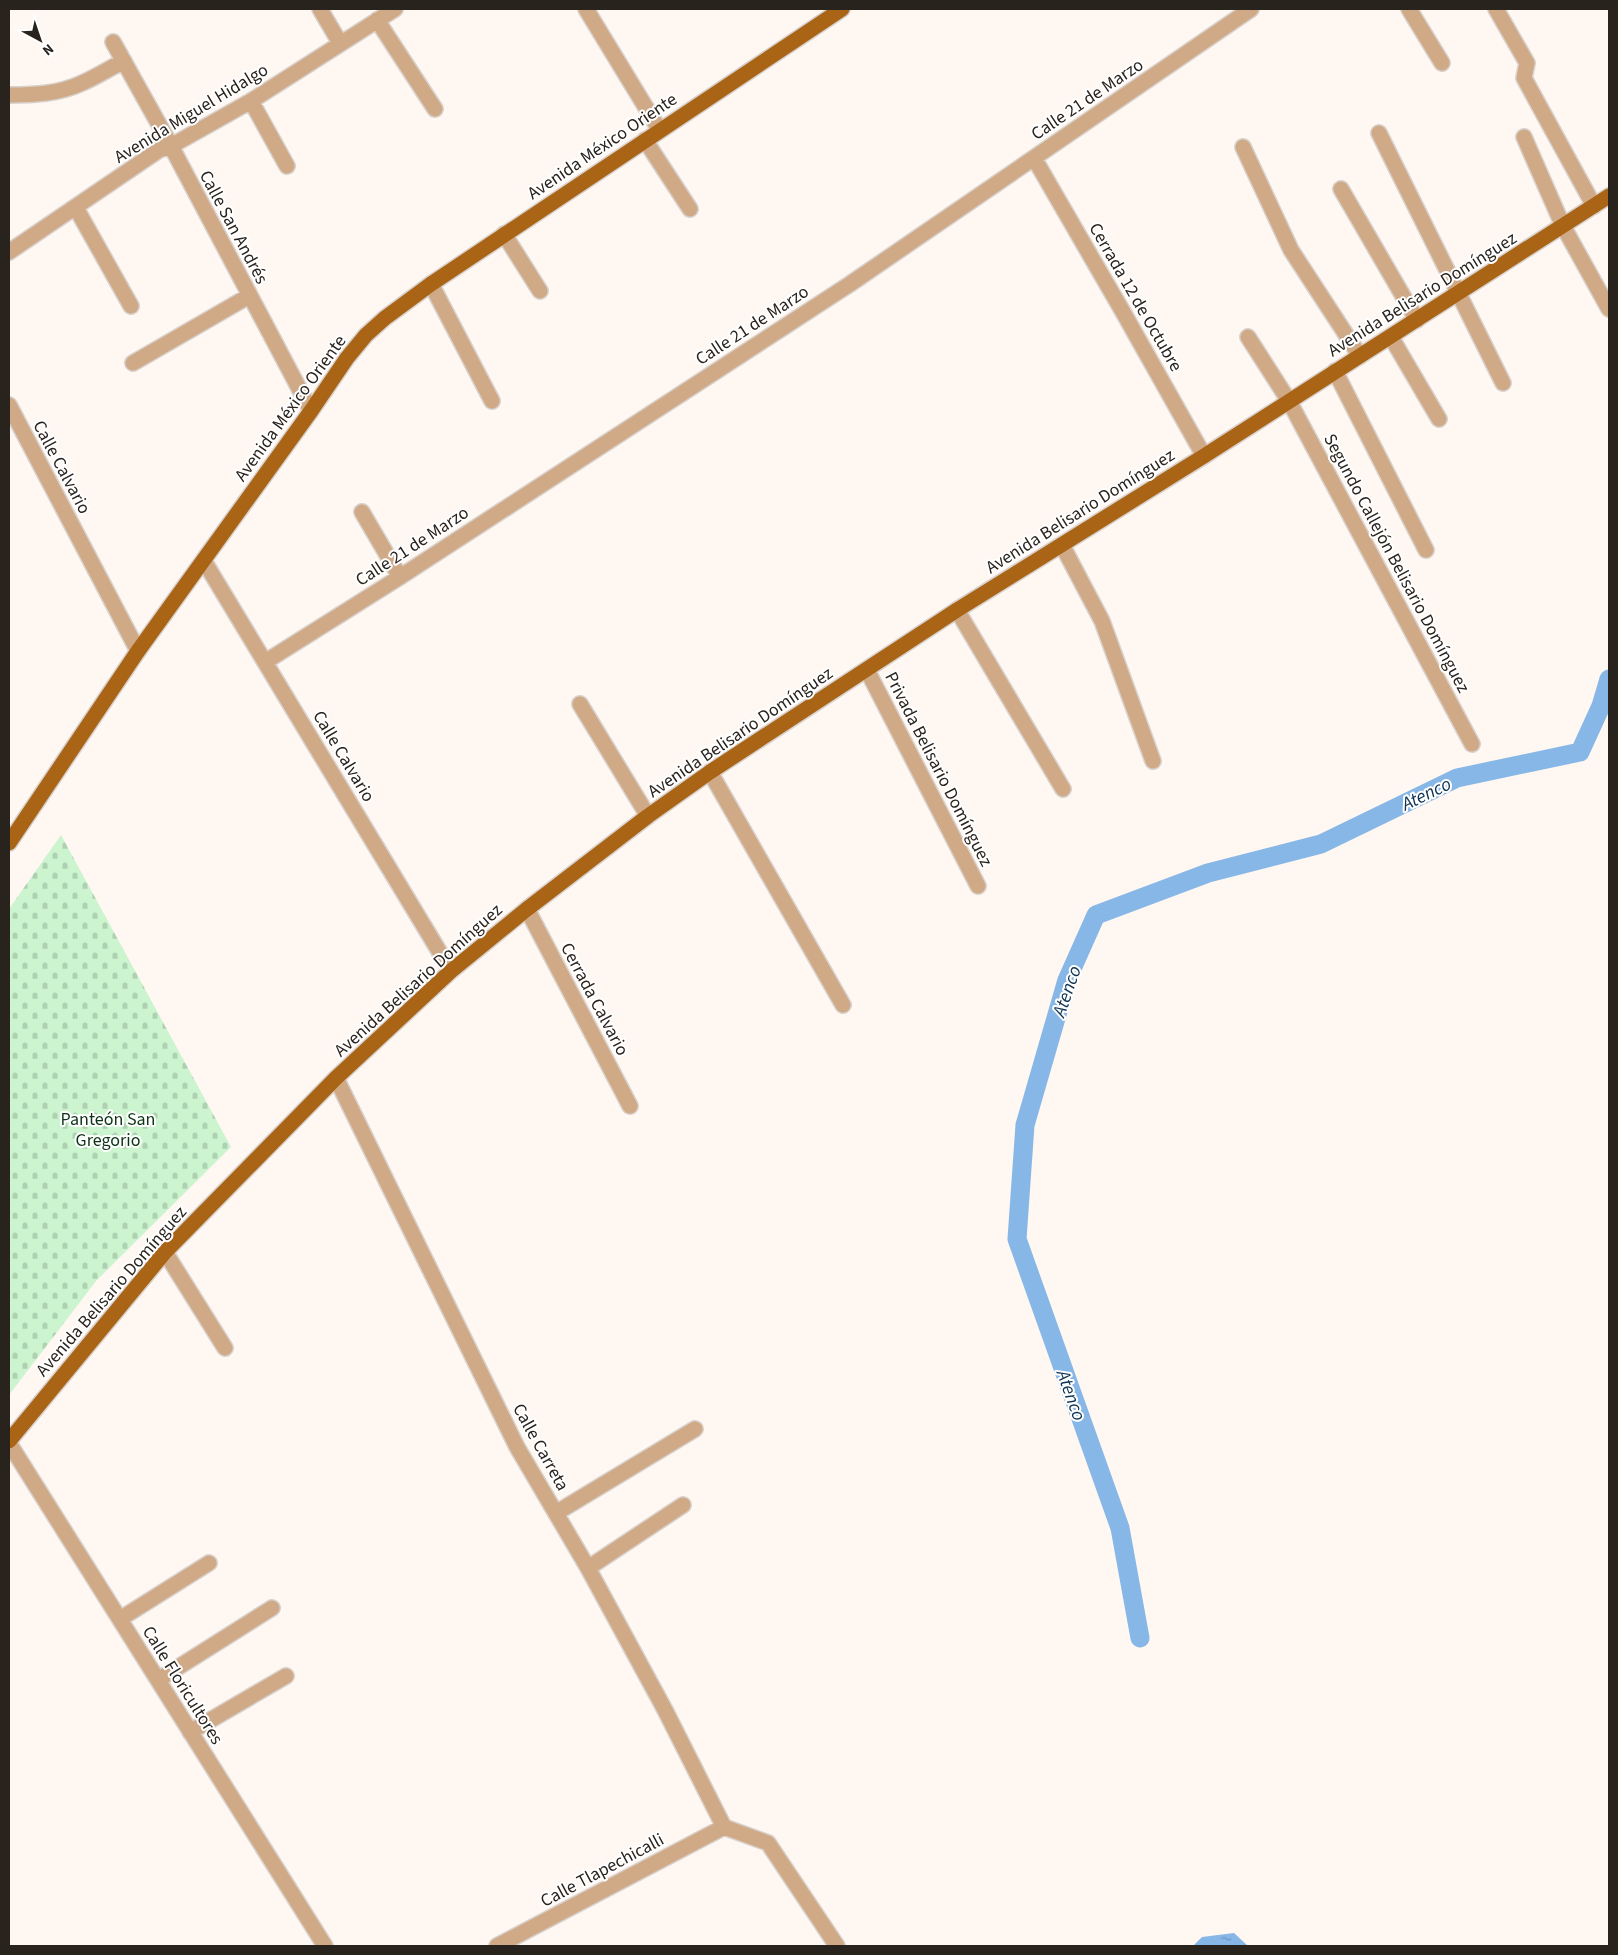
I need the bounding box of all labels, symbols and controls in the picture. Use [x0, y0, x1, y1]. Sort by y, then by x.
north arrow [15, 15, 65, 65]
text: N [38, 39, 58, 60]
street label: Calle 21 de Marzo [1026, 53, 1148, 146]
street label: Avenida Miguel Hidalgo [109, 57, 273, 169]
street label: Avenida México Oriente [523, 87, 682, 206]
street label: Calle San Andrés [193, 166, 274, 288]
street label: Cerrada 12 de Octubre [1083, 218, 1188, 376]
street label: Avenida Belisario Domínguez [1323, 226, 1522, 363]
street label: Calle 21 de Marzo [691, 279, 814, 371]
street label: Avenida México Oriente [229, 330, 352, 487]
street label: Calle Calvario [26, 416, 97, 518]
street label: Segundo Callejón Belisario Domínguez [1317, 429, 1476, 698]
street label: Avenida Belisario Domínguez [981, 443, 1180, 580]
street label: Calle 21 de Marzo [351, 500, 474, 592]
street label: Avenida Belisario Domínguez [643, 661, 838, 804]
street label: Privada Belisario Domínguez [879, 668, 999, 871]
street label: Calle Calvario [306, 706, 381, 807]
water label: Atenco [1396, 771, 1456, 818]
street label: Avenida Belisario Domínguez [329, 898, 508, 1063]
street label: Cerrada Calvario [554, 938, 635, 1060]
water label: Atenco [1046, 962, 1089, 1022]
park label: Panteón San Gregorio [61, 1107, 155, 1153]
street label: Avenida Belisario Domínguez [30, 1200, 193, 1382]
water label: Atenco [1049, 1365, 1092, 1425]
street label: Calle Carreta [506, 1399, 575, 1495]
street label: Calle Floricultores [136, 1621, 229, 1749]
street label: Calle Tlapechicalli [536, 1827, 668, 1914]

